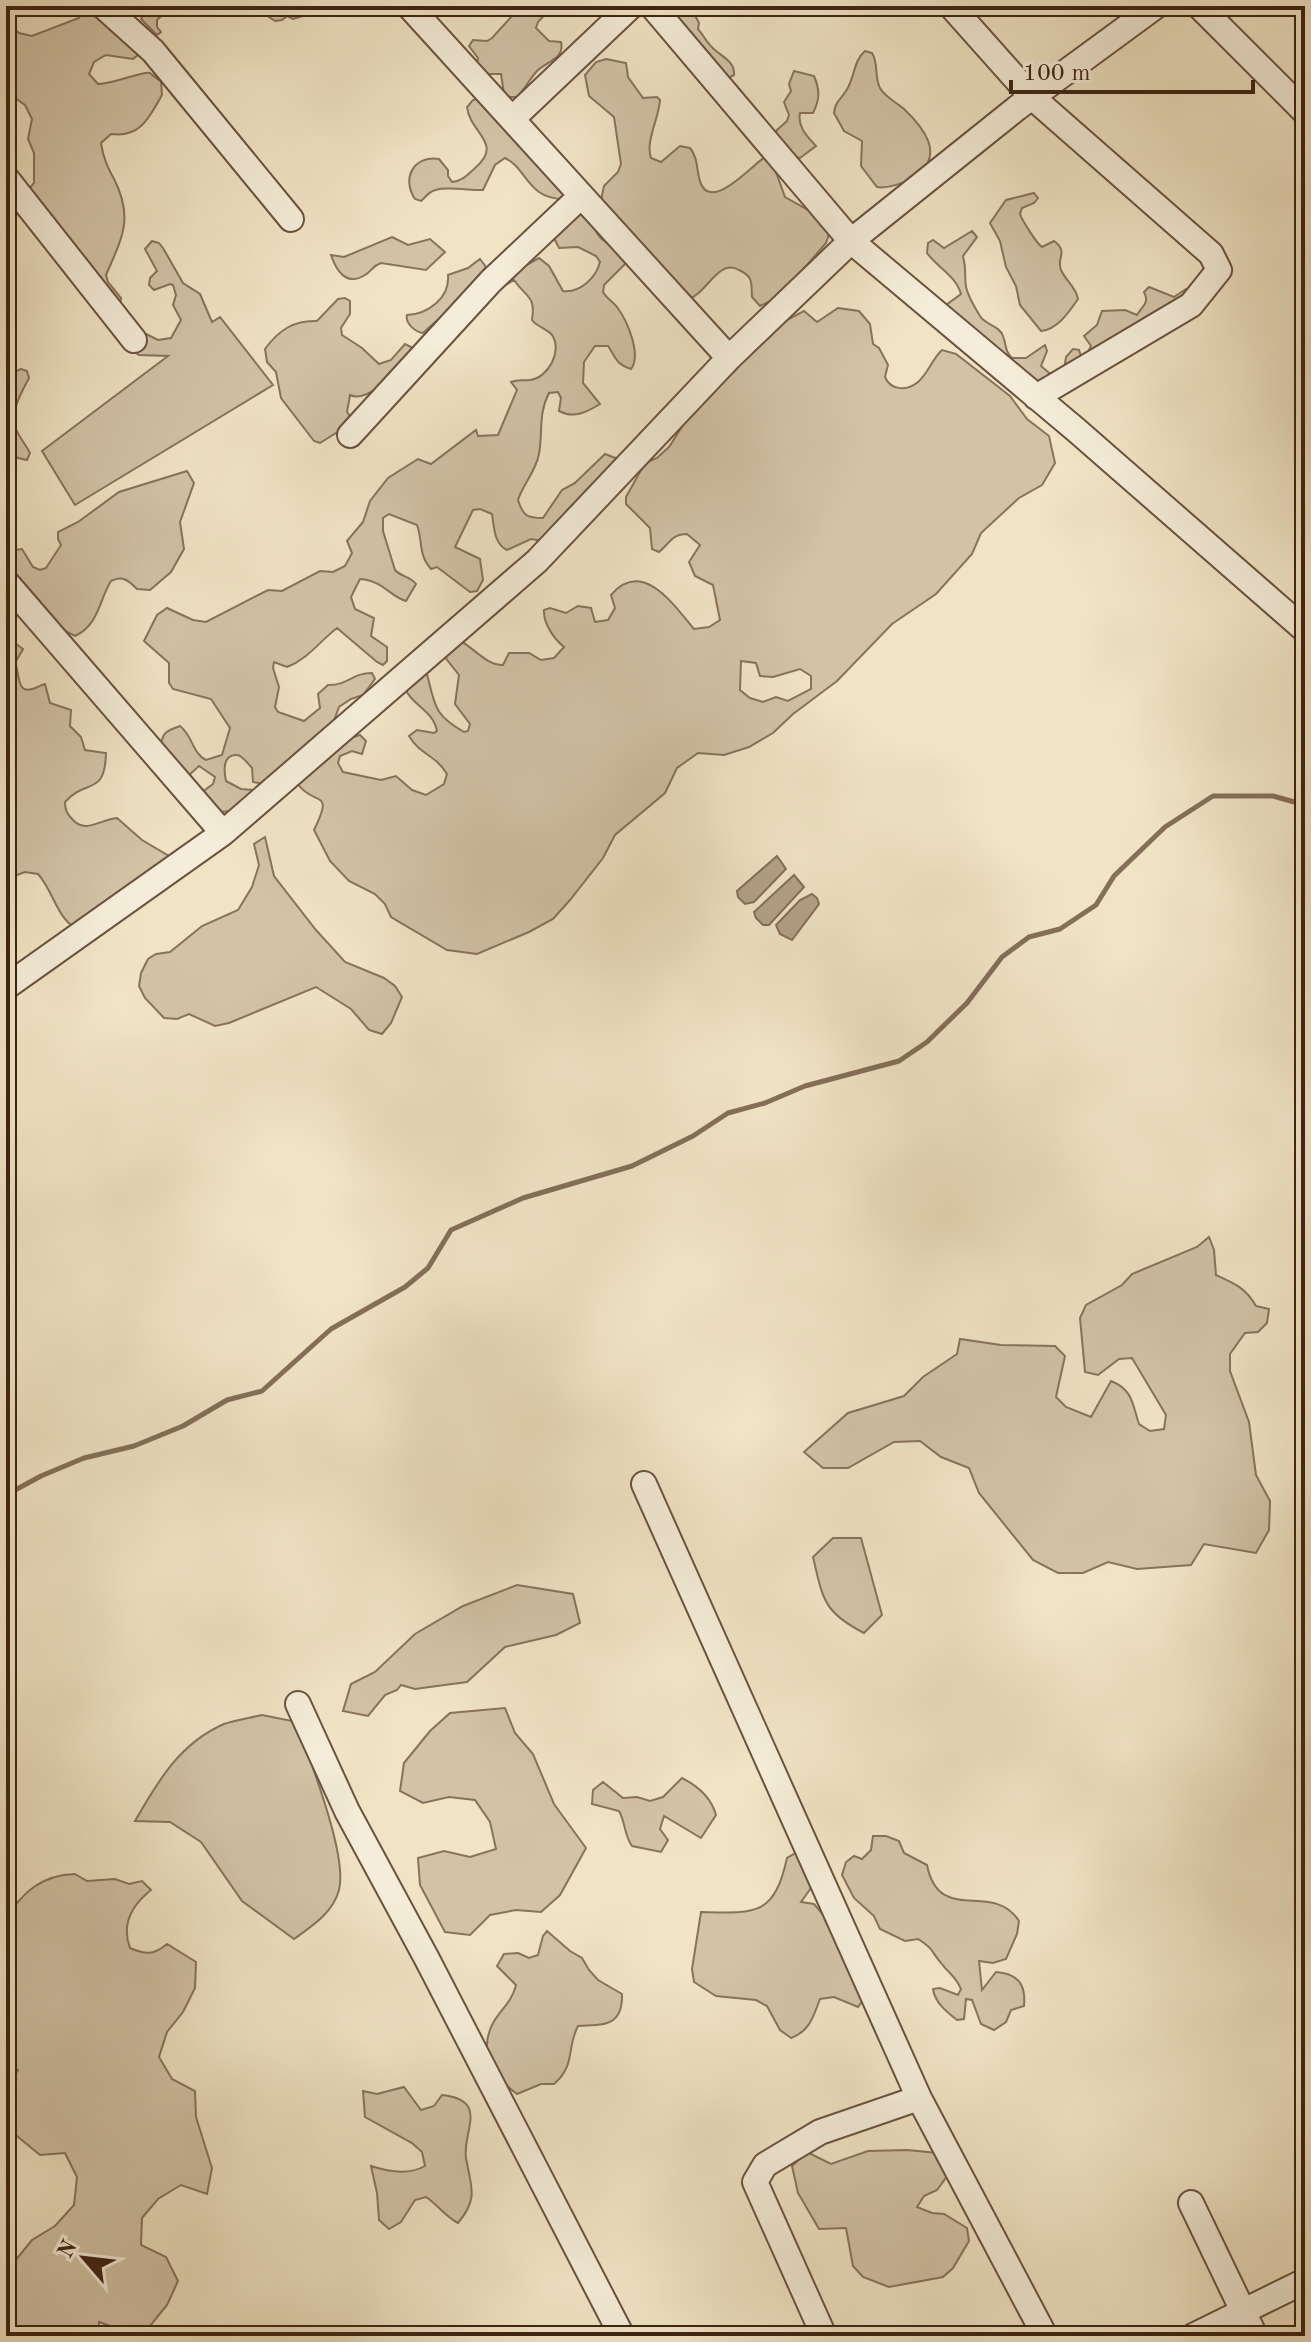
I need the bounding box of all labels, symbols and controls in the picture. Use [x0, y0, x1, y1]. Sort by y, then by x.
scale bar [1011, 44, 1253, 94]
text: 100 m [1023, 62, 1091, 86]
north arrow [44, 2218, 124, 2298]
text: N [54, 2237, 82, 2262]

